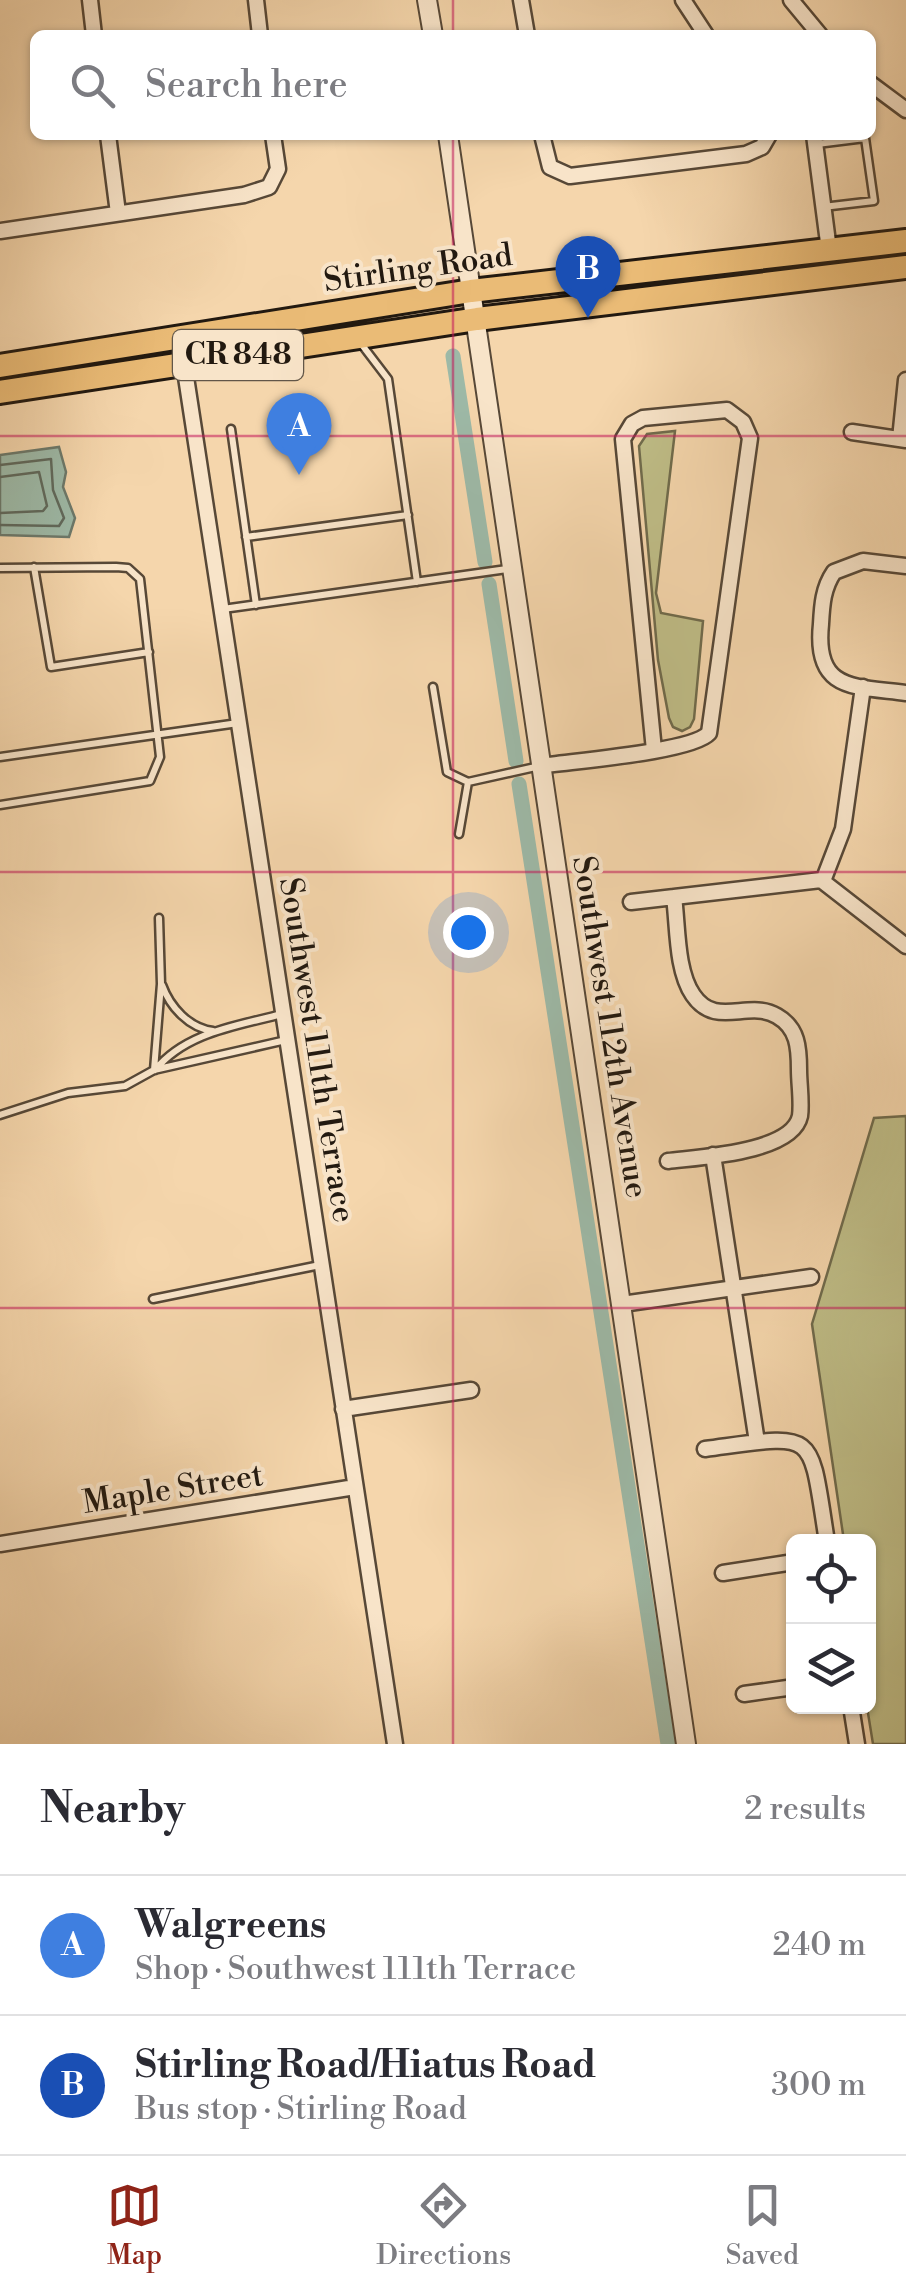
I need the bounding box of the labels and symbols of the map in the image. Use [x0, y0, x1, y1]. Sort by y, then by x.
street label: Stirling Road [321, 235, 515, 301]
pin: B [556, 236, 620, 318]
road number: CR 848 [173, 330, 303, 380]
pin: A [266, 392, 332, 475]
street label: Southwest 112th Avenue [563, 853, 657, 1201]
street label: Southwest 111th Terrace [270, 875, 364, 1225]
your location [443, 907, 494, 958]
street label: Maple Street [80, 1455, 266, 1523]

